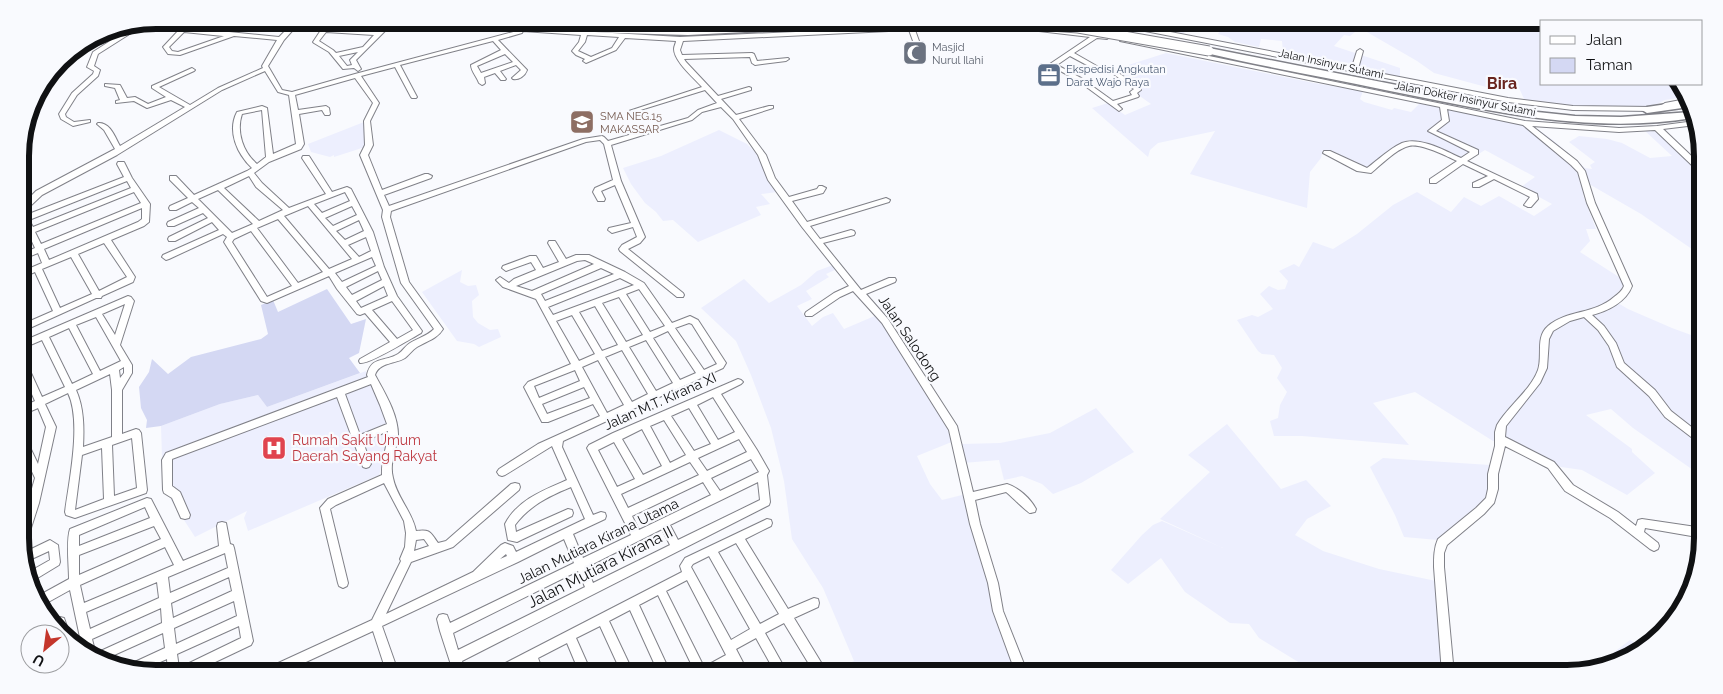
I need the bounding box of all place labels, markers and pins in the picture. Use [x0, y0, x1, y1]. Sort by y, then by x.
mosque icon: Masjid Nurul Ilahi [902, 40, 928, 66]
place label: Masjid Nurul Ilahi [932, 41, 983, 67]
office icon: Ekspedisi Angkutan Darat Wajo Raya [1036, 62, 1062, 88]
place label: Ekspedisi Angkutan Darat Wajo Raya [1066, 63, 1166, 89]
school or university icon: SMA NEG.15 MAKASSAR [569, 109, 595, 135]
place label: SMA NEG.15 MAKASSAR [600, 110, 662, 136]
place label: Rumah Sakit Umum Daerah Sayang Rakyat [292, 432, 437, 464]
hospital icon: Rumah Sakit Umum Daerah Sayang Rakyat [261, 435, 287, 461]

